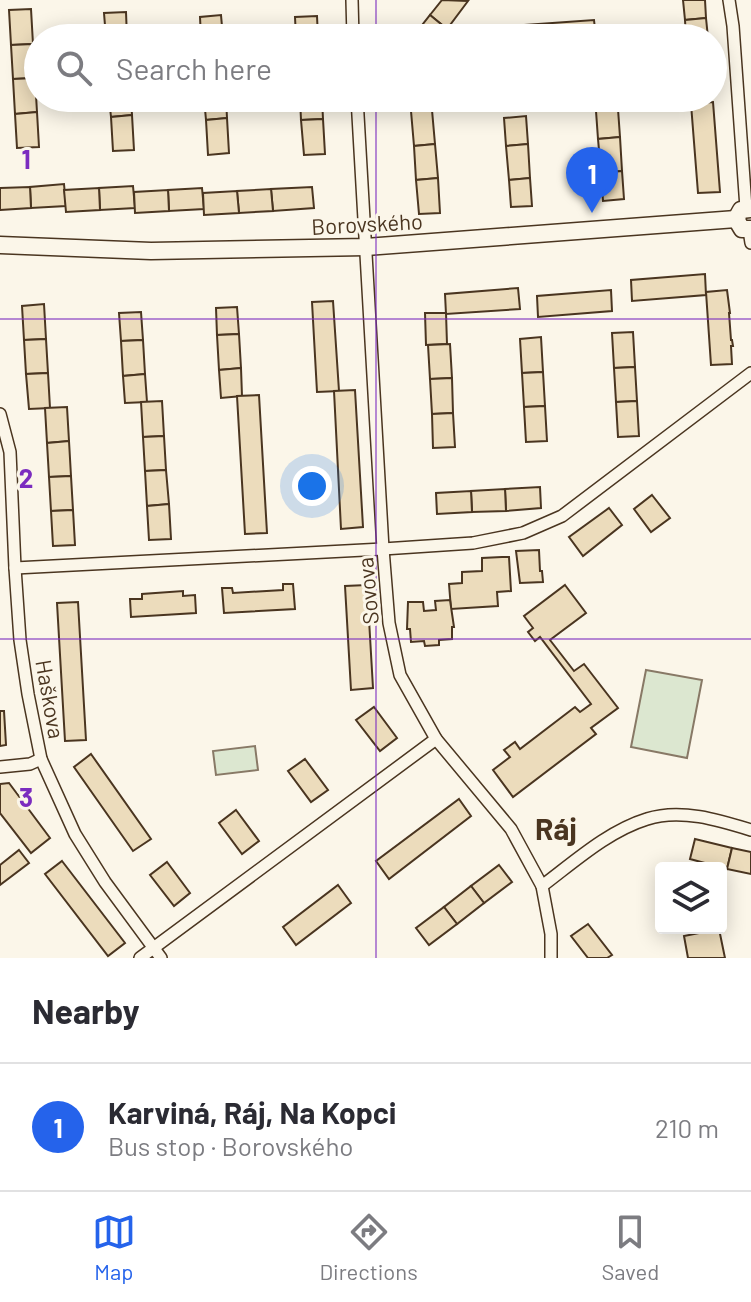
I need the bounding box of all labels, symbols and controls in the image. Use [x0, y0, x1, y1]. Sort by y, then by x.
search box [24, 24, 727, 112]
icon: search [52, 46, 96, 90]
text: Search here [116, 50, 272, 86]
text: 1 [21, 143, 31, 174]
pin: 1 [566, 147, 618, 213]
street label: Borovského [311, 207, 423, 239]
text: 2 [19, 462, 33, 493]
your location [292, 466, 332, 506]
street label: Sovova [351, 556, 383, 626]
street label: Haškova [31, 657, 71, 741]
text: 3 [19, 781, 33, 812]
district label: Ráj [535, 810, 577, 846]
map controls [655, 862, 727, 934]
button: layers [655, 862, 727, 934]
text: Nearby [32, 990, 140, 1031]
text: Karviná, Ráj, Na Kopci [108, 1094, 396, 1130]
text: 1 [53, 1112, 63, 1143]
text: 210 m [655, 1112, 719, 1143]
text: Bus stop · Borovského [108, 1130, 353, 1161]
tab: Map [92, 1210, 136, 1284]
tab: Directions [319, 1210, 418, 1284]
tab: Saved [601, 1210, 659, 1284]

